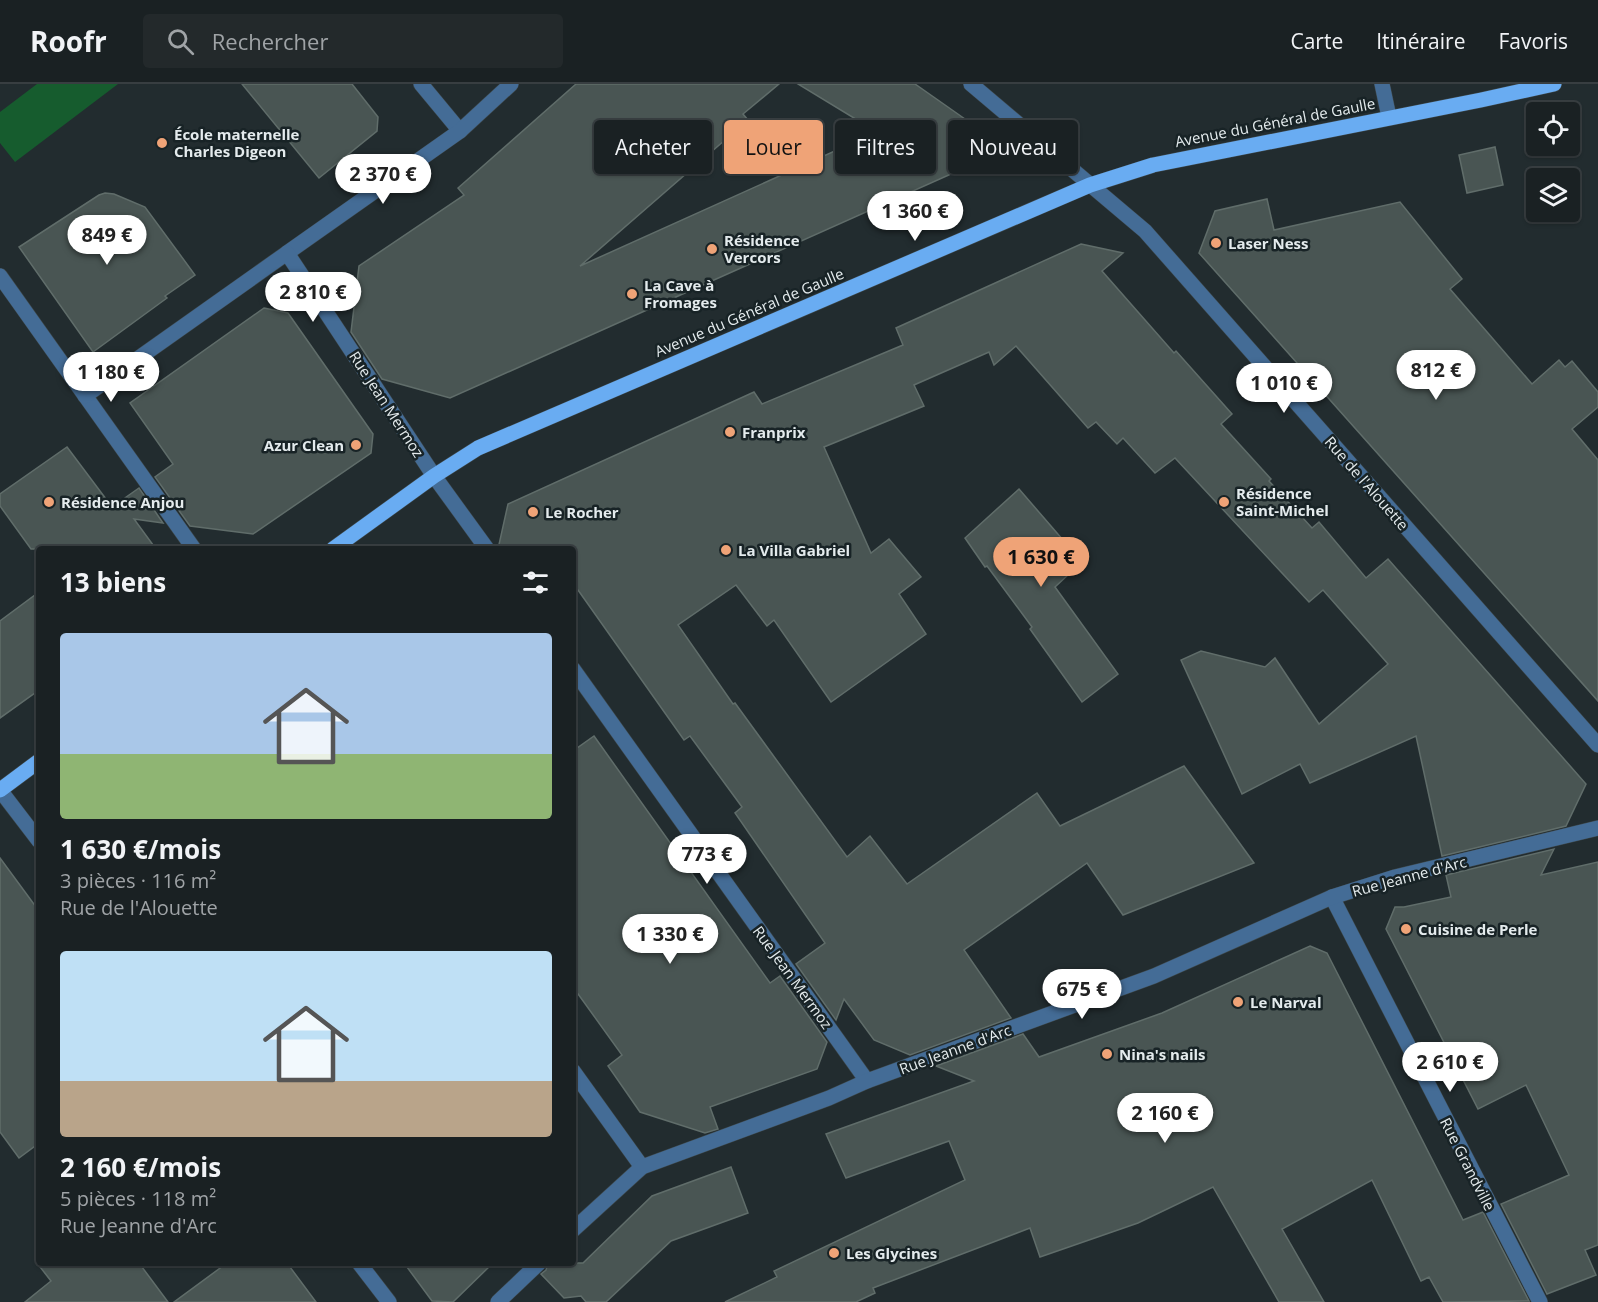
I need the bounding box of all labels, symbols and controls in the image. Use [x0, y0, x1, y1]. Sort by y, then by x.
search box [143, 14, 563, 68]
text: Roofr [30, 22, 107, 60]
icon: search [164, 25, 197, 58]
text: Rechercher [212, 26, 328, 56]
text: Carte [1290, 27, 1343, 55]
text: Itinéraire [1376, 27, 1465, 55]
text: Favoris [1498, 27, 1568, 55]
street label: Avenue du Général de Gaulle [1173, 93, 1377, 151]
map controls [1526, 102, 1580, 222]
button: locate [1526, 102, 1580, 156]
chip: Acheter [594, 120, 712, 174]
chip: Louer [724, 120, 823, 174]
chip: Filtres [835, 120, 936, 174]
chip: Nouveau [948, 120, 1078, 174]
place label: École maternelle Charles Digeon [174, 124, 300, 161]
marker: École maternelle Charles Digeon [155, 136, 169, 150]
pin: 2 370 € [328, 154, 438, 205]
text: 2 370 € [349, 160, 417, 187]
button: layers [1526, 168, 1580, 222]
pin: 1 360 € [860, 191, 970, 242]
text: 1 360 € [881, 197, 949, 224]
pin: 849 € [65, 215, 149, 266]
text: 849 € [82, 221, 132, 248]
place label: Résidence Vercors [724, 230, 800, 267]
place label: Laser Ness [1228, 233, 1309, 253]
marker: Laser Ness [1209, 236, 1223, 250]
marker: Résidence Vercors [705, 242, 719, 256]
street label: Avenue du Général de Gaulle [651, 263, 847, 361]
pin: 2 810 € [258, 272, 368, 323]
place label: La Cave à Fromages [644, 275, 717, 312]
text: 2 810 € [279, 278, 347, 305]
marker: La Cave à Fromages [625, 287, 639, 301]
street label: Rue Jean Mermoz [345, 347, 429, 461]
pin: 812 € [1394, 350, 1478, 401]
pin: 1 180 € [56, 352, 166, 403]
text: 812 € [1411, 356, 1461, 383]
text: 1 180 € [77, 358, 145, 385]
pin: 1 010 € [1229, 363, 1339, 414]
text: 1 010 € [1250, 369, 1318, 396]
place label: Franprix [742, 422, 806, 442]
marker: Franprix [723, 425, 737, 439]
street label: Rue de l'Alouette [1321, 432, 1413, 534]
place label: Azur Clean [264, 435, 344, 455]
marker: Azur Clean [349, 438, 363, 452]
place label: Résidence Saint-Michel [1236, 483, 1329, 520]
place label: Résidence Anjou [61, 492, 184, 512]
marker: Résidence Anjou [42, 495, 56, 509]
marker: Résidence Saint-Michel [1217, 495, 1231, 509]
place label: Le Rocher [545, 502, 619, 522]
marker: Le Rocher [526, 505, 540, 519]
pin: 1 630 € [986, 537, 1096, 588]
place label: La Villa Gabriel [738, 540, 850, 560]
marker: La Villa Gabriel [719, 543, 733, 557]
text: 1 630 € [1007, 543, 1075, 570]
text: 13 biens [60, 564, 166, 600]
icon: filters [519, 566, 552, 599]
icon: home [252, 672, 360, 780]
text: 1 630 €/mois [60, 831, 221, 867]
pin: 773 € [665, 834, 749, 885]
text: 773 € [682, 840, 732, 867]
street label: Rue Jeanne d'Arc [1350, 851, 1468, 901]
text: 3 pièces · 116 m² [60, 867, 216, 894]
text: Rue de l'Alouette [60, 894, 218, 921]
pin: 1 330 € [615, 914, 725, 965]
place label: Cuisine de Perle [1418, 919, 1538, 939]
text: 1 330 € [636, 920, 704, 947]
street label: Rue Jean Mermoz [749, 922, 837, 1032]
marker: Cuisine de Perle [1399, 922, 1413, 936]
pin: 675 € [1040, 969, 1124, 1020]
text: 675 € [1057, 975, 1107, 1002]
icon: home [252, 990, 360, 1098]
place label: Le Narval [1250, 992, 1321, 1012]
marker: Le Narval [1231, 995, 1245, 1009]
street label: Rue Jeanne d'Arc [896, 1020, 1014, 1078]
pin: 2 610 € [1395, 1042, 1505, 1093]
place label: Nina's nails [1119, 1044, 1206, 1064]
marker: Nina's nails [1100, 1047, 1114, 1061]
text: 2 610 € [1416, 1048, 1484, 1075]
pin: 2 160 € [1110, 1093, 1220, 1144]
text: 2 160 € [1131, 1099, 1199, 1126]
street label: Rue Grandville [1436, 1114, 1500, 1214]
text: 2 160 €/mois [60, 1149, 221, 1185]
text: 5 pièces · 118 m² [60, 1185, 216, 1212]
text: Rue Jeanne d'Arc [60, 1212, 217, 1239]
place label: Les Glycines [846, 1243, 937, 1263]
marker: Les Glycines [827, 1246, 841, 1260]

